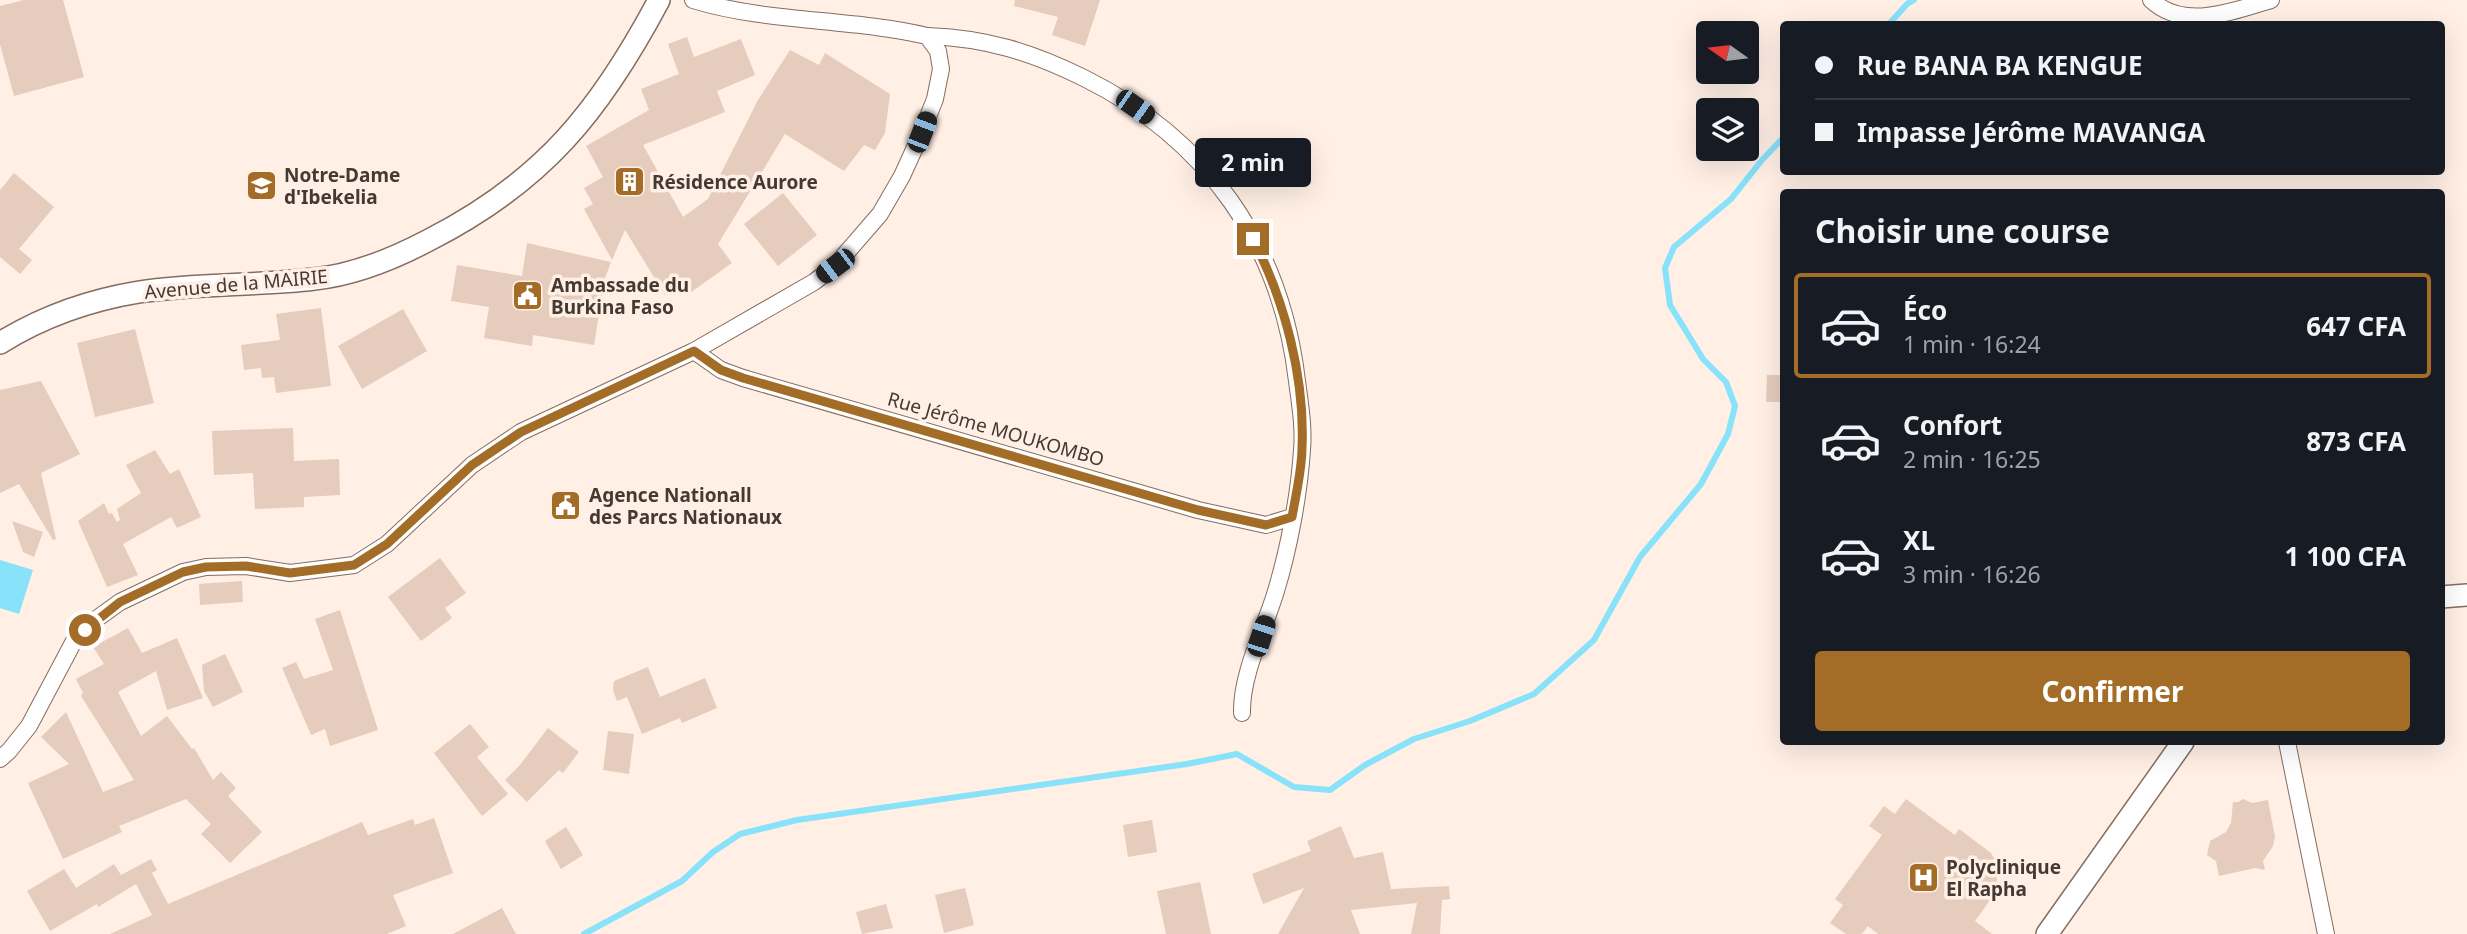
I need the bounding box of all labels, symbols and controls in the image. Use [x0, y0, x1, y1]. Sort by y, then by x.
north arrow [1696, 21, 1759, 84]
map controls [1696, 21, 1759, 161]
text: Rue BANA BA KENGUE [1857, 47, 2142, 83]
car [1112, 86, 1159, 128]
button: layers [1696, 98, 1759, 161]
car [905, 109, 940, 155]
text: Impasse Jérôme MAVANGA [1857, 114, 2205, 150]
callout: 2 min [1195, 138, 1311, 187]
text: 2 min [1221, 146, 1285, 178]
place label: Notre-Dame d'Ibekelia [284, 162, 400, 210]
building icon: Résidence Aurore [612, 165, 646, 199]
school or university icon: Notre-Dame d'Ibekelia [244, 169, 278, 203]
place label: Résidence Aurore [652, 169, 818, 195]
text: Choisir une course [1815, 209, 2110, 252]
route end [1237, 223, 1269, 255]
car [812, 245, 859, 287]
street label: Avenue de la MAIRIE [143, 263, 329, 305]
place label: Ambassade du Burkina Faso [551, 272, 689, 320]
public building icon: Ambassade du Burkina Faso [511, 279, 545, 313]
text: Éco [1903, 292, 1947, 328]
icon: car [1819, 294, 1882, 357]
text: 647 CFA [2306, 308, 2406, 344]
text: 1 min · 16:24 [1903, 328, 2041, 360]
street label: Rue Jérôme MOUKOMBO [885, 386, 1107, 472]
text: Confort [1903, 407, 2002, 443]
icon: car [1819, 409, 1882, 472]
text: 873 CFA [2306, 423, 2406, 459]
text: 2 min · 16:25 [1903, 443, 2041, 475]
place label: Agence Nationall des Parcs Nationaux [589, 482, 782, 530]
public building icon: Agence Nationall des Parcs Nationaux [549, 489, 583, 523]
text: XL [1903, 522, 1935, 558]
icon: car [1819, 524, 1882, 587]
text: 1 100 CFA [2285, 538, 2406, 574]
text: 3 min · 16:26 [1903, 558, 2041, 590]
car [1245, 613, 1278, 659]
route start [69, 614, 101, 646]
button: Confirmer [1815, 651, 2410, 731]
place label: Polyclinique El Rapha [1946, 854, 2061, 902]
hospital icon: Polyclinique El Rapha [1906, 861, 1940, 895]

